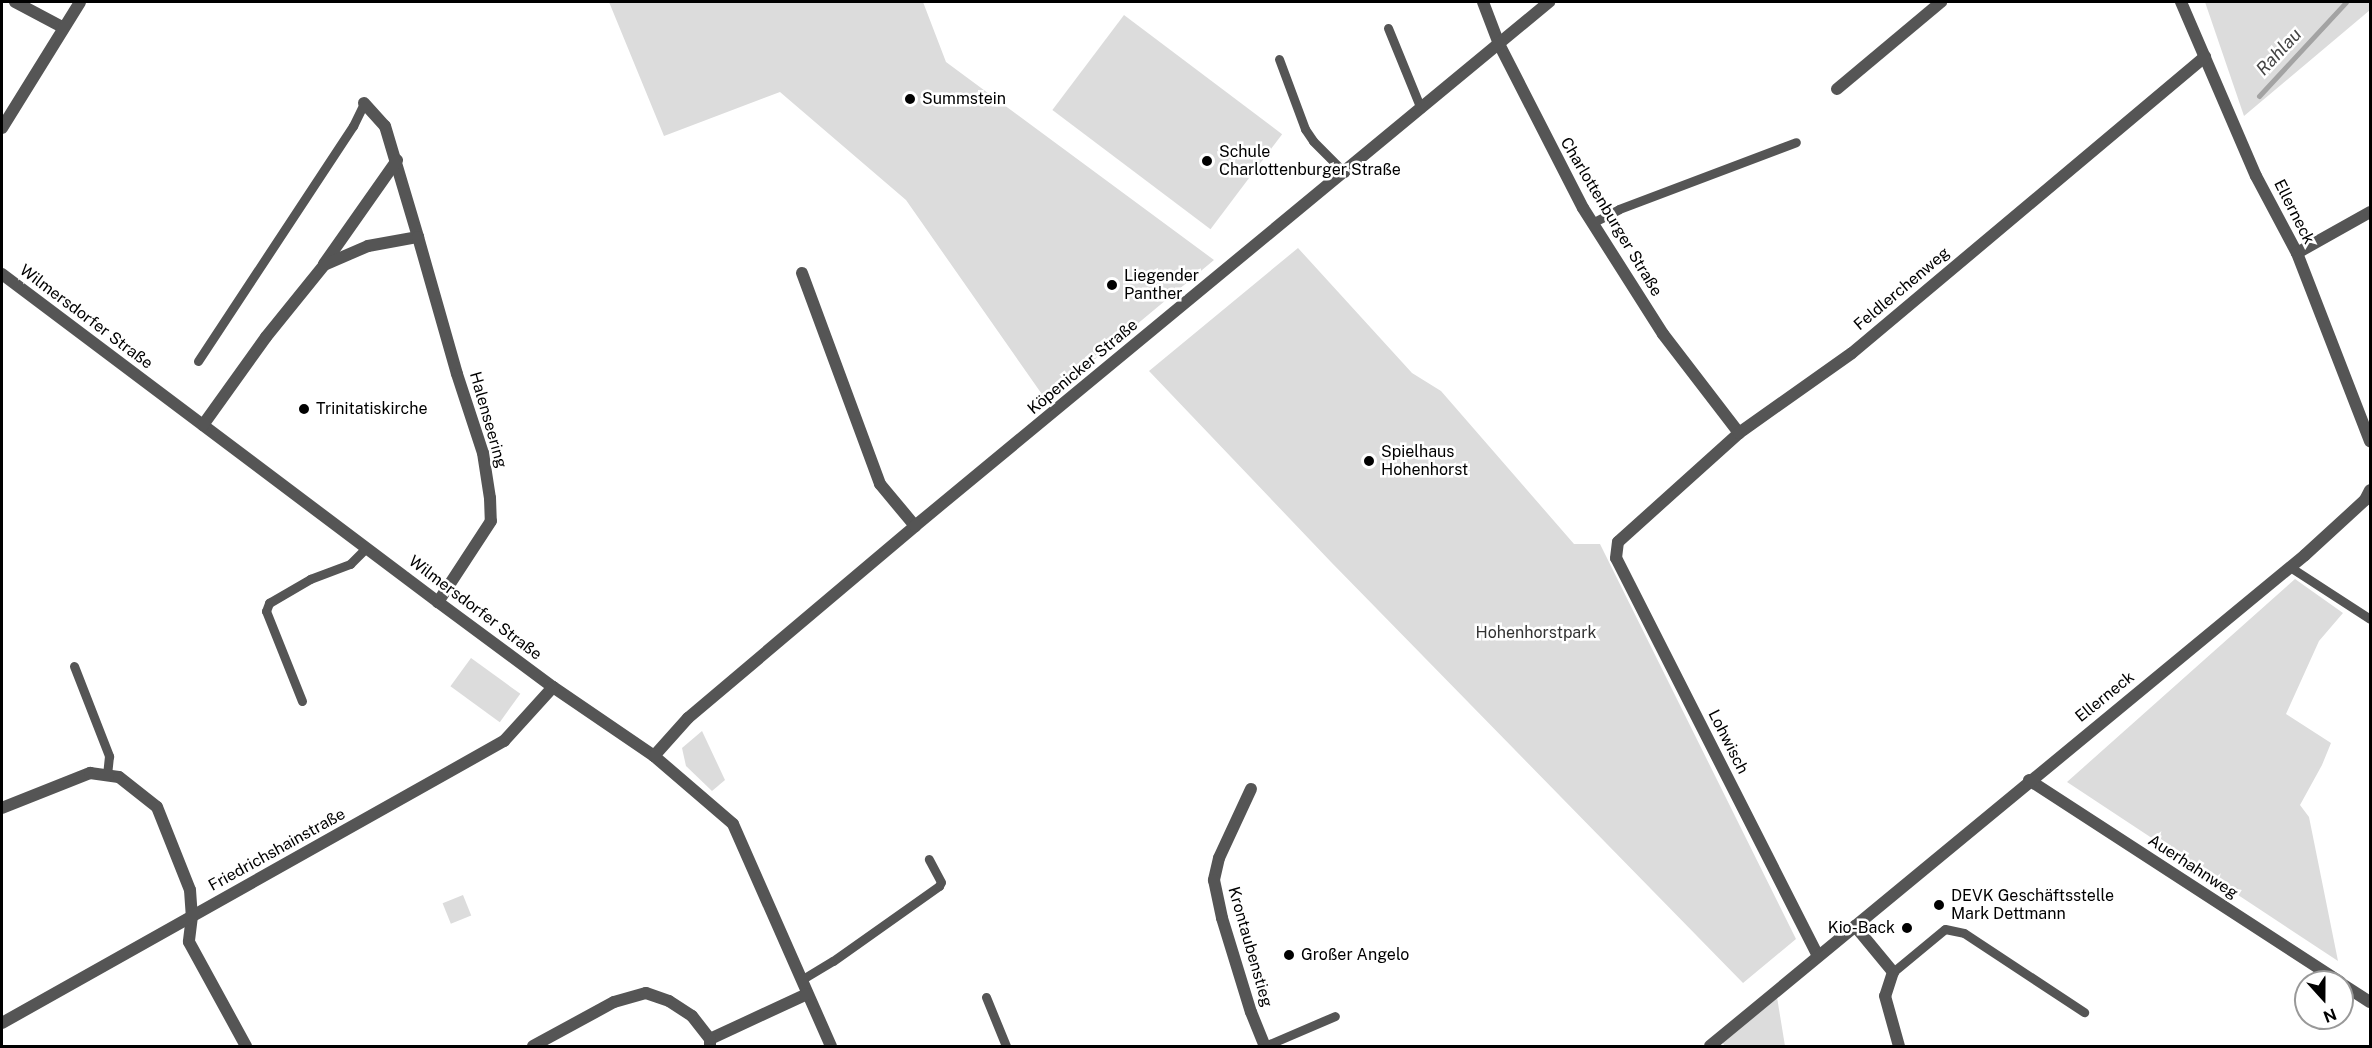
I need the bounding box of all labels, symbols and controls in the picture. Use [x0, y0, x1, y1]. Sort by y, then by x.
water label: Rahlau [2252, 24, 2306, 80]
place label: Summstein [922, 89, 1006, 109]
marker: Summstein [903, 92, 917, 106]
street label: Charlottenburger Straße [1556, 134, 1666, 300]
place label: Schule Charlottenburger Straße [1219, 142, 1401, 180]
marker: Schule Charlottenburger Straße [1200, 154, 1214, 168]
street label: Ellerneck [2270, 176, 2318, 248]
street label: Feldlerchenweg [1850, 243, 1954, 335]
street label: Wilmersdorfer Straße [16, 261, 156, 373]
place label: Liegender Panther [1124, 266, 1199, 304]
marker: Liegender Panther [1105, 278, 1119, 292]
street label: Köpenicker Straße [1024, 315, 1142, 419]
street label: Halenseering [465, 370, 511, 470]
place label: Trinitatiskirche [316, 399, 427, 419]
marker: Trinitatiskirche [297, 402, 311, 416]
place label: Spielhaus Hohenhorst [1381, 442, 1468, 480]
marker: Spielhaus Hohenhorst [1362, 454, 1376, 468]
street label: Wilmersdorfer Straße [405, 552, 545, 664]
park label: Hohenhorstpark [1476, 623, 1596, 643]
street label: Ellerneck [2072, 668, 2138, 726]
street label: Lohwisch [1704, 707, 1752, 777]
street label: Friedrichshainstraße [205, 804, 349, 896]
street label: Auerhahnweg [2144, 831, 2242, 903]
street label: Krontaubenstieg [1224, 885, 1276, 1009]
place label: DEVK Geschäftsstelle Mark Dettmann [1951, 886, 2114, 924]
marker: DEVK Geschäftsstelle Mark Dettmann [1932, 898, 1946, 912]
place label: Kio-Back [1828, 918, 1895, 938]
marker: Kio-Back [1900, 921, 1914, 935]
place label: Großer Angelo [1301, 945, 1409, 965]
marker: Großer Angelo [1282, 948, 1296, 962]
north arrow [2294, 970, 2354, 1030]
text: N [2321, 1004, 2339, 1027]

